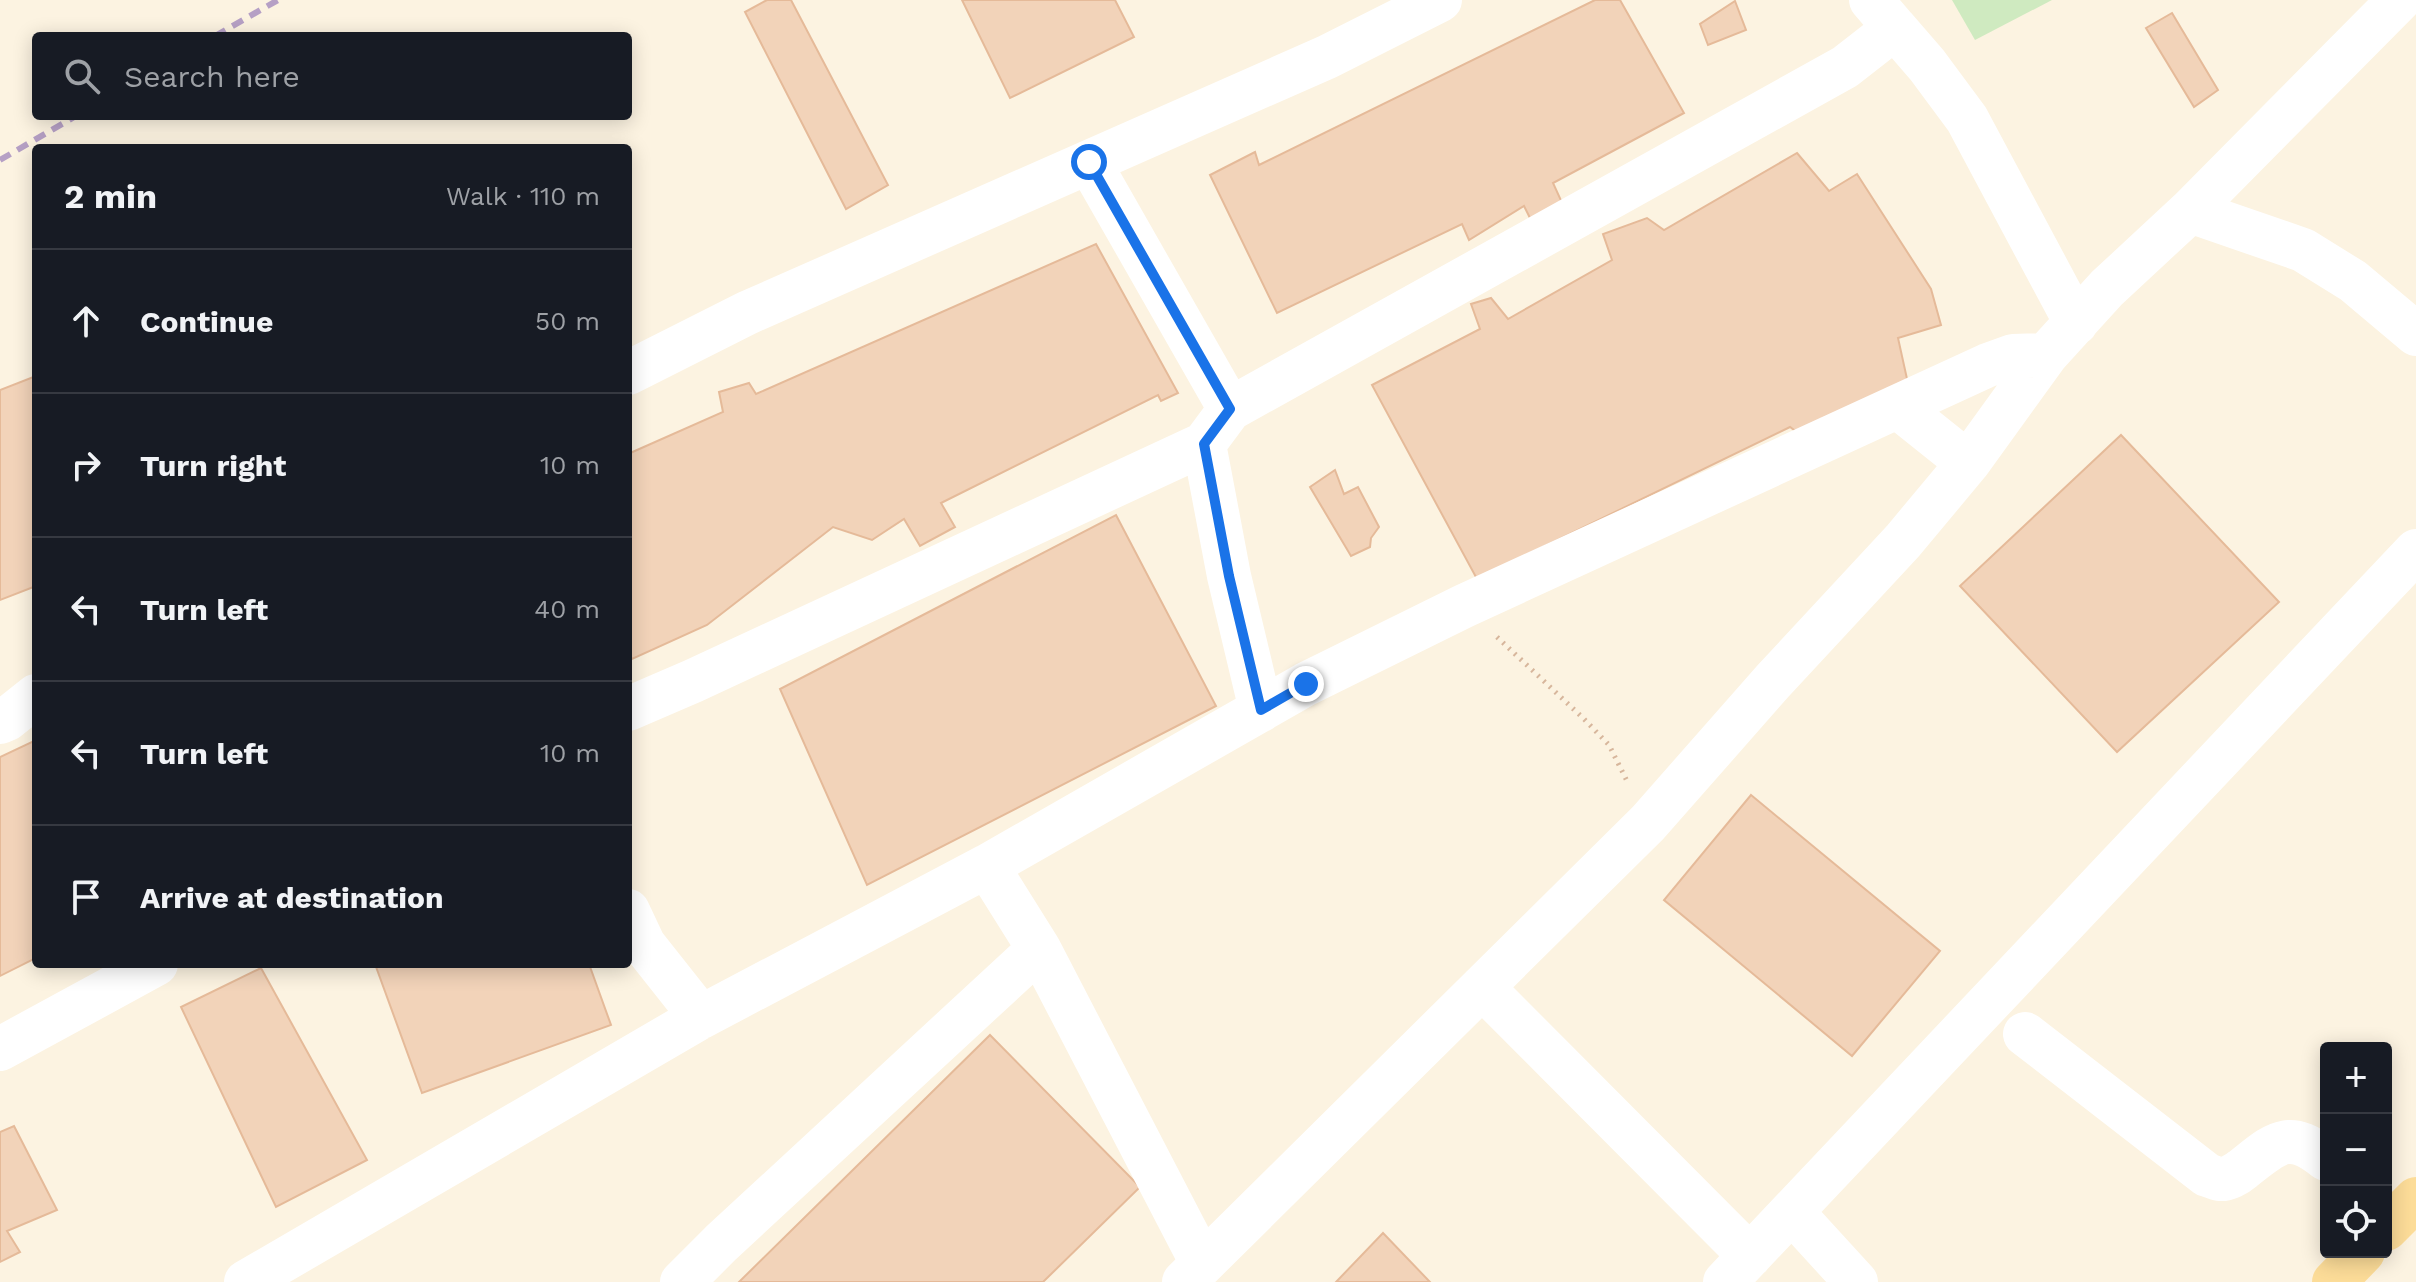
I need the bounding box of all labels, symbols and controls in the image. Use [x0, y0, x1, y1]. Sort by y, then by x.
search box [32, 32, 632, 120]
icon: search [60, 54, 104, 98]
text: Search here [124, 59, 300, 94]
route start [1071, 144, 1107, 180]
text: 2 min [64, 176, 157, 216]
text: Walk · 110 m [446, 181, 600, 211]
icon: ahead [64, 299, 108, 343]
text: Continue [140, 304, 273, 339]
text: 50 m [535, 306, 600, 336]
icon: right [64, 443, 108, 487]
text: Turn right [140, 448, 286, 483]
text: 10 m [540, 450, 600, 480]
icon: left [64, 587, 108, 631]
text: Turn left [140, 592, 268, 627]
text: 40 m [534, 594, 600, 624]
route end [1288, 666, 1324, 702]
icon: left [64, 731, 108, 775]
text: Turn left [140, 736, 268, 771]
text: 10 m [540, 738, 600, 768]
icon: arrive [64, 875, 108, 919]
text: Arrive at destination [140, 880, 444, 915]
map controls [2320, 1042, 2392, 1258]
button: + [2320, 1042, 2392, 1114]
button: − [2320, 1114, 2392, 1186]
button: locate [2320, 1186, 2392, 1258]

